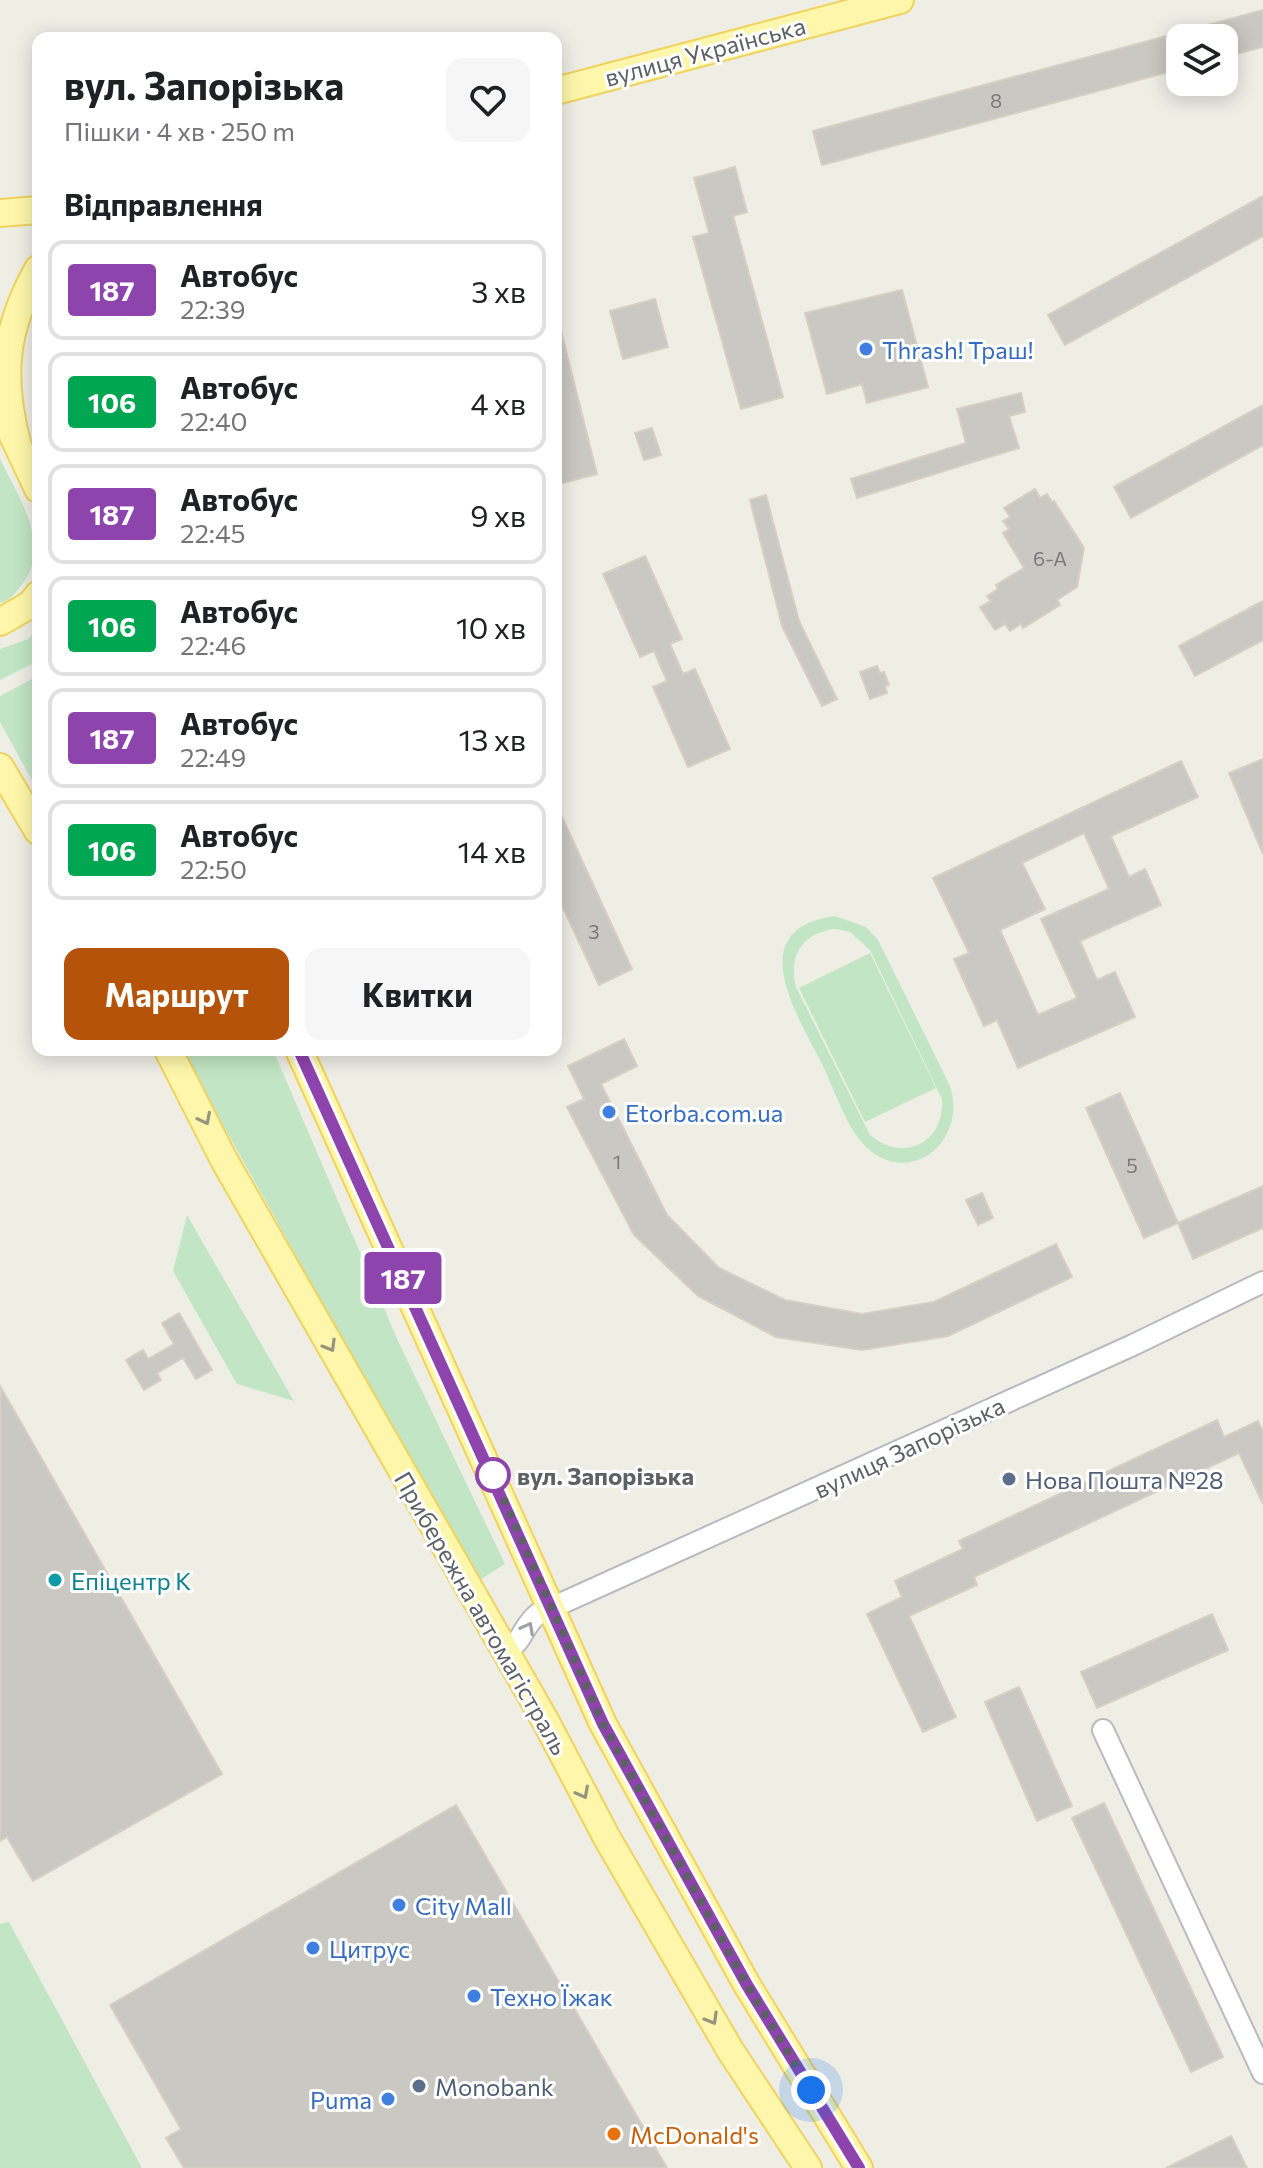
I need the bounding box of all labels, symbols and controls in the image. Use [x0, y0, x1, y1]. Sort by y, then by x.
street label: вулиця Українська [602, 10, 808, 92]
map controls [1166, 24, 1238, 96]
button: layers [1166, 24, 1238, 96]
button: heart [446, 58, 530, 142]
text: вул. Запорізька [64, 61, 344, 108]
house number: 8 [990, 88, 1002, 112]
text: Пішки · 4 хв · 250 m [64, 115, 295, 146]
text: Відправлення [64, 185, 263, 222]
text: Автобус [180, 256, 298, 293]
text: 3 хв [471, 272, 526, 309]
text: 187 [89, 273, 135, 307]
text: 22:39 [180, 293, 246, 324]
place label: Thrash! Траш! [882, 335, 1033, 364]
marker: Thrash! Траш! [857, 340, 875, 358]
text: Автобус [180, 368, 298, 405]
text: 4 хв [470, 384, 526, 421]
text: 106 [88, 385, 136, 419]
text: 22:40 [180, 405, 248, 436]
text: Автобус [180, 480, 298, 517]
text: 9 хв [470, 496, 526, 533]
text: 187 [89, 497, 135, 531]
text: 22:45 [180, 517, 246, 548]
house number: 6-А [1033, 546, 1067, 570]
text: Автобус [180, 592, 298, 629]
text: 10 хв [456, 608, 526, 645]
text: 106 [88, 609, 136, 643]
text: 22:46 [180, 629, 246, 660]
text: Автобус [180, 704, 298, 741]
text: 13 хв [458, 720, 526, 757]
text: 187 [89, 721, 135, 755]
text: 22:49 [180, 741, 246, 772]
text: Автобус [180, 816, 298, 853]
text: 14 хв [458, 832, 526, 869]
text: 106 [88, 833, 136, 867]
text: 22:50 [180, 853, 247, 884]
house number: 3 [588, 919, 600, 943]
button: Маршрут [64, 948, 289, 1040]
button: Квитки [305, 948, 530, 1040]
place label: Etorba.com.ua [625, 1098, 783, 1127]
marker: Etorba.com.ua [600, 1103, 618, 1121]
one-way arrow [195, 1110, 210, 1125]
house number: 1 [613, 1149, 621, 1173]
house number: 5 [1126, 1153, 1138, 1177]
line badge: 187 [357, 1252, 449, 1304]
text: 187 [380, 1261, 426, 1295]
one-way arrow [320, 1337, 336, 1352]
street label: вулиця Запорізька [809, 1390, 1009, 1504]
marker: вул. Запорізька [476, 1458, 510, 1492]
place label: вул. Запорізька [517, 1461, 694, 1490]
place label: Нова Пошта №28 [1025, 1465, 1224, 1494]
street label: Прибережна автомагістраль [389, 1466, 575, 1760]
marker: Нова Пошта №28 [1000, 1470, 1018, 1488]
place label: Епіцентр К [71, 1566, 191, 1595]
marker: Епіцентр К [46, 1571, 64, 1589]
one-way arrow [518, 1622, 533, 1636]
one-way arrow [574, 1785, 589, 1799]
place label: City Mall [415, 1891, 512, 1920]
marker: City Mall [390, 1896, 408, 1914]
place label: Цитрус [329, 1934, 410, 1963]
marker: Цитрус [304, 1939, 322, 1957]
place label: Техно Їжак [490, 1982, 613, 2011]
marker: Техно Їжак [465, 1987, 483, 2005]
one-way arrow [702, 2010, 718, 2025]
your location [791, 2070, 831, 2110]
place label: Monobank [435, 2072, 554, 2101]
marker: Monobank [410, 2077, 428, 2095]
place label: Puma [310, 2085, 372, 2114]
marker: Puma [379, 2090, 397, 2108]
place label: McDonald's [630, 2120, 759, 2149]
marker: McDonald's [605, 2125, 623, 2143]

